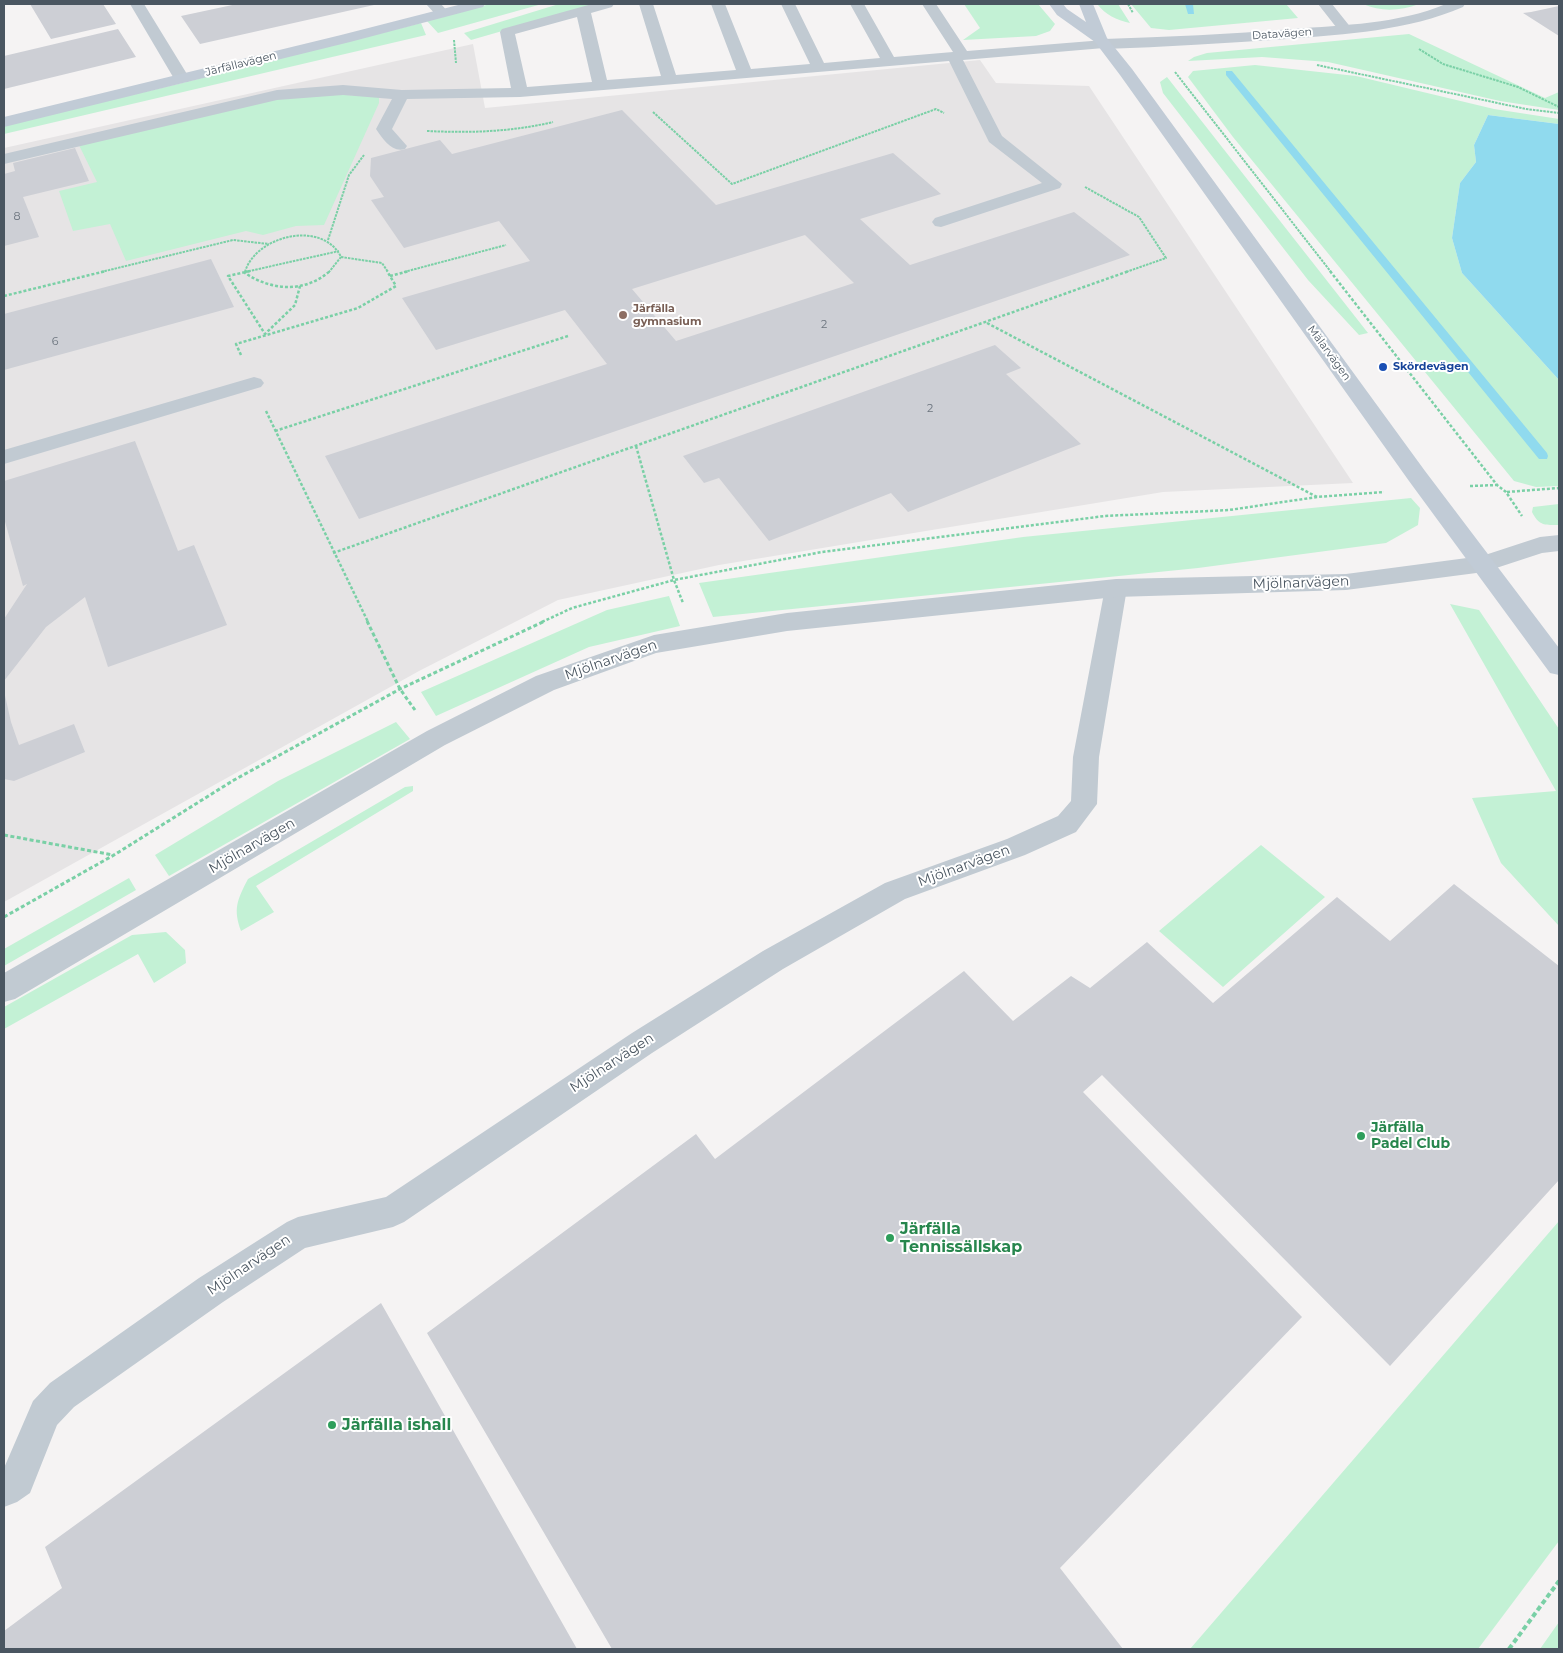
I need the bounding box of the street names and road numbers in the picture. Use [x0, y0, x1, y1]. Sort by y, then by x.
street label: Datavägen [1252, 25, 1312, 43]
street label: Järfällavägen [204, 49, 278, 79]
street label: Mälarvägen [1305, 323, 1353, 383]
street label: Mjölnarvägen [1252, 573, 1350, 593]
street label: Mjölnarvägen [563, 636, 659, 684]
street label: Mjölnarvägen [206, 815, 298, 877]
street label: Mjölnarvägen [916, 842, 1012, 890]
street label: Mjölnarvägen [567, 1030, 657, 1096]
street label: Mjölnarvägen [204, 1231, 294, 1299]

